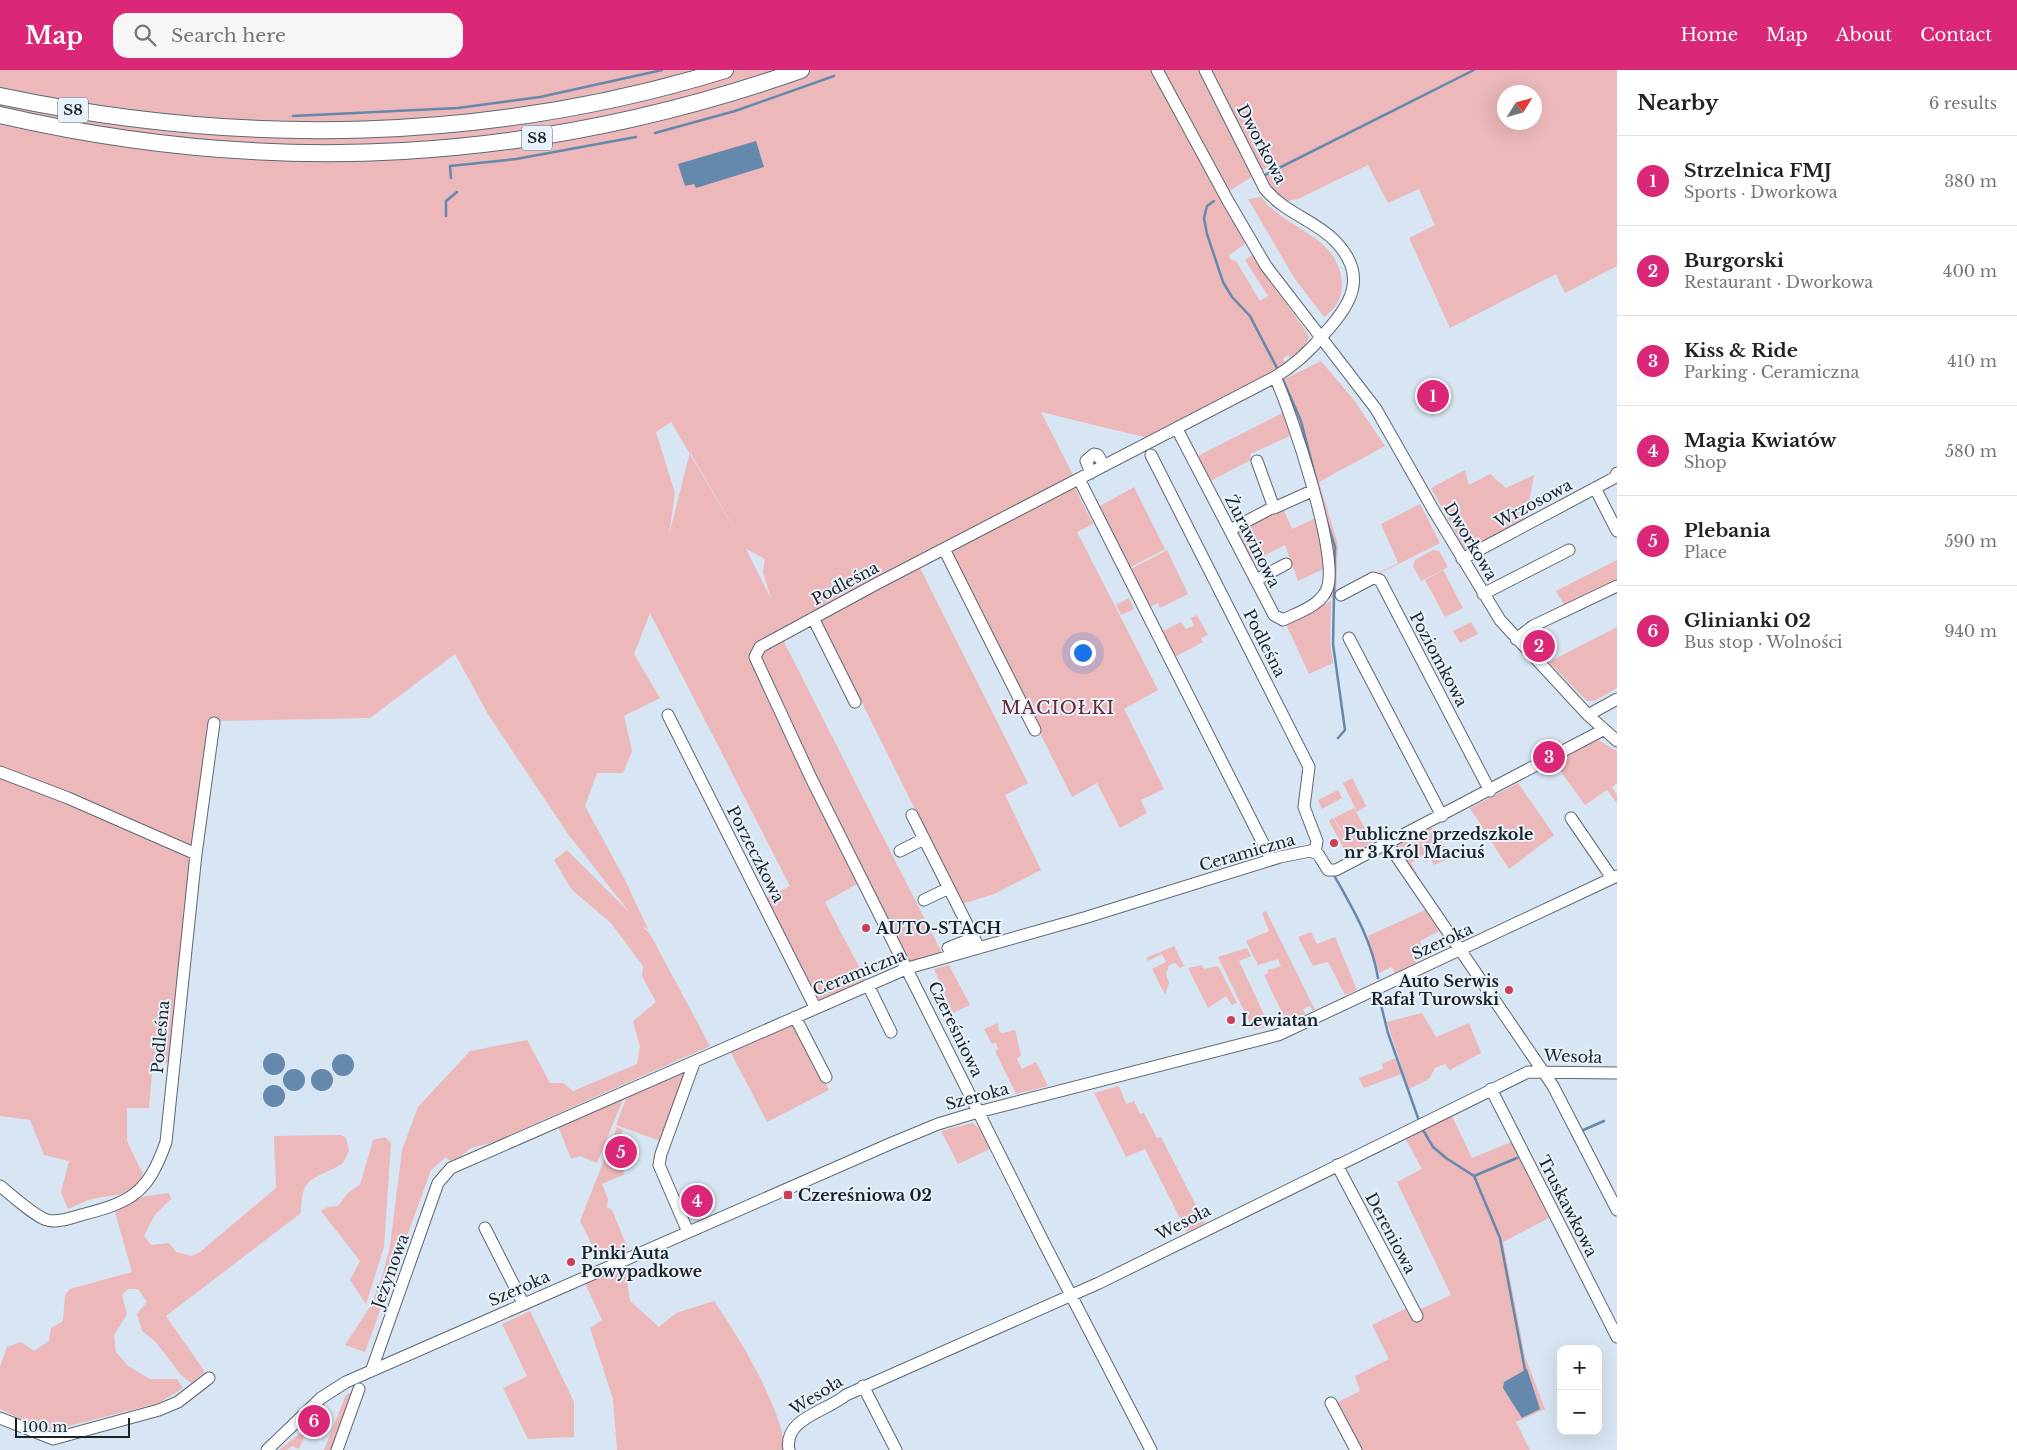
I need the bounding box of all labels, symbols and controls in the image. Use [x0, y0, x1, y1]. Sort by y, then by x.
search box [113, 13, 463, 58]
text: Map [25, 21, 83, 50]
icon: search [131, 21, 159, 49]
text: Search here [171, 24, 286, 47]
text: Home [1680, 24, 1738, 46]
text: Map [1766, 24, 1808, 46]
text: About [1836, 24, 1892, 46]
text: Contact [1920, 24, 1992, 46]
north arrow [1497, 85, 1542, 130]
text: Nearby [1637, 90, 1718, 116]
text: 6 results [1929, 93, 1997, 113]
road number: S8 [58, 98, 88, 122]
street label: Dworkowa [1233, 101, 1291, 187]
road number: S8 [522, 126, 552, 150]
text: Strzelnica FMJ [1684, 159, 1832, 182]
text: 1 [1650, 171, 1656, 191]
text: 380 m [1944, 171, 1997, 191]
text: Sports · Dworkowa [1684, 182, 1838, 202]
text: Burgorski [1684, 249, 1784, 272]
text: 2 [1648, 261, 1658, 281]
text: 400 m [1943, 261, 1997, 281]
text: Restaurant · Dworkowa [1684, 272, 1873, 292]
text: Kiss & Ride [1684, 339, 1798, 362]
text: 3 [1648, 351, 1658, 371]
text: 410 m [1947, 351, 1997, 371]
text: Parking · Ceramiczna [1684, 362, 1859, 382]
pin: 1 [1417, 377, 1449, 415]
text: Magia Kwiatów [1684, 429, 1836, 452]
text: 4 [1648, 441, 1658, 461]
text: 580 m [1945, 441, 1997, 461]
text: Shop [1684, 452, 1727, 472]
street label: Wrzosowa [1490, 474, 1575, 532]
street label: Żurawinowa [1221, 491, 1285, 591]
street label: Dworkowa [1440, 498, 1502, 584]
text: Plebania [1684, 519, 1771, 542]
text: 5 [1648, 531, 1658, 551]
text: 590 m [1944, 531, 1997, 551]
text: Place [1684, 542, 1727, 562]
street label: Podleśna [808, 557, 882, 609]
street label: Podleśna [1239, 606, 1291, 680]
street label: Poziomkowa [1406, 608, 1472, 710]
text: Glinianki 02 [1684, 609, 1811, 632]
text: 6 [1648, 621, 1658, 641]
text: 940 m [1944, 621, 1997, 641]
pin: 2 [1523, 627, 1555, 665]
text: Bus stop · Wolności [1684, 632, 1843, 652]
your location [1070, 640, 1096, 666]
district label: MACIOŁKI [1001, 697, 1115, 719]
pin: 3 [1533, 738, 1565, 776]
street label: Porzeczkowa [723, 802, 789, 906]
place label: Publiczne przedszkole nr 3 Król Maciuś [1344, 824, 1533, 862]
street label: Ceramiczna [1197, 829, 1297, 875]
marker: Publiczne przedszkole nr 3 Król Maciuś [1328, 837, 1340, 849]
place label: AUTO-STACH [875, 918, 1001, 938]
street label: Szeroka [1408, 918, 1476, 964]
marker: AUTO-STACH [860, 922, 872, 934]
street label: Ceramiczna [810, 944, 909, 1000]
place label: Auto Serwis Rafał Turowski [1371, 971, 1499, 1009]
street label: Czereśniowa [924, 978, 988, 1080]
marker: Auto Serwis Rafał Turowski [1503, 984, 1515, 996]
street label: Podleśna [147, 999, 173, 1074]
place label: Lewiatan [1241, 1010, 1319, 1030]
marker: Lewiatan [1225, 1014, 1237, 1026]
street label: Wesoła [1542, 1045, 1603, 1067]
street label: Szeroka [943, 1078, 1011, 1114]
pin: 5 [605, 1133, 637, 1171]
street label: Truskawkowa [1534, 1152, 1602, 1260]
pin: 4 [681, 1182, 713, 1220]
place label: Czereśniowa 02 [798, 1185, 932, 1205]
marker: Czereśniowa 02 [782, 1189, 794, 1201]
street label: Dereniowa [1361, 1189, 1421, 1277]
street label: Wesoła [1151, 1200, 1214, 1245]
street label: Jeżynowa [367, 1231, 413, 1313]
place label: Pinki Auta Powypadkowe [581, 1243, 702, 1281]
marker: Pinki Auta Powypadkowe [565, 1256, 577, 1268]
street label: Szeroka [485, 1266, 553, 1310]
map controls [1557, 1345, 1602, 1435]
button: + [1557, 1345, 1602, 1390]
street label: Wesoła [785, 1371, 846, 1420]
button: − [1557, 1390, 1602, 1435]
pin: 6 [298, 1402, 330, 1440]
scale bar [15, 1415, 130, 1438]
text: 100 m [22, 1418, 67, 1436]

